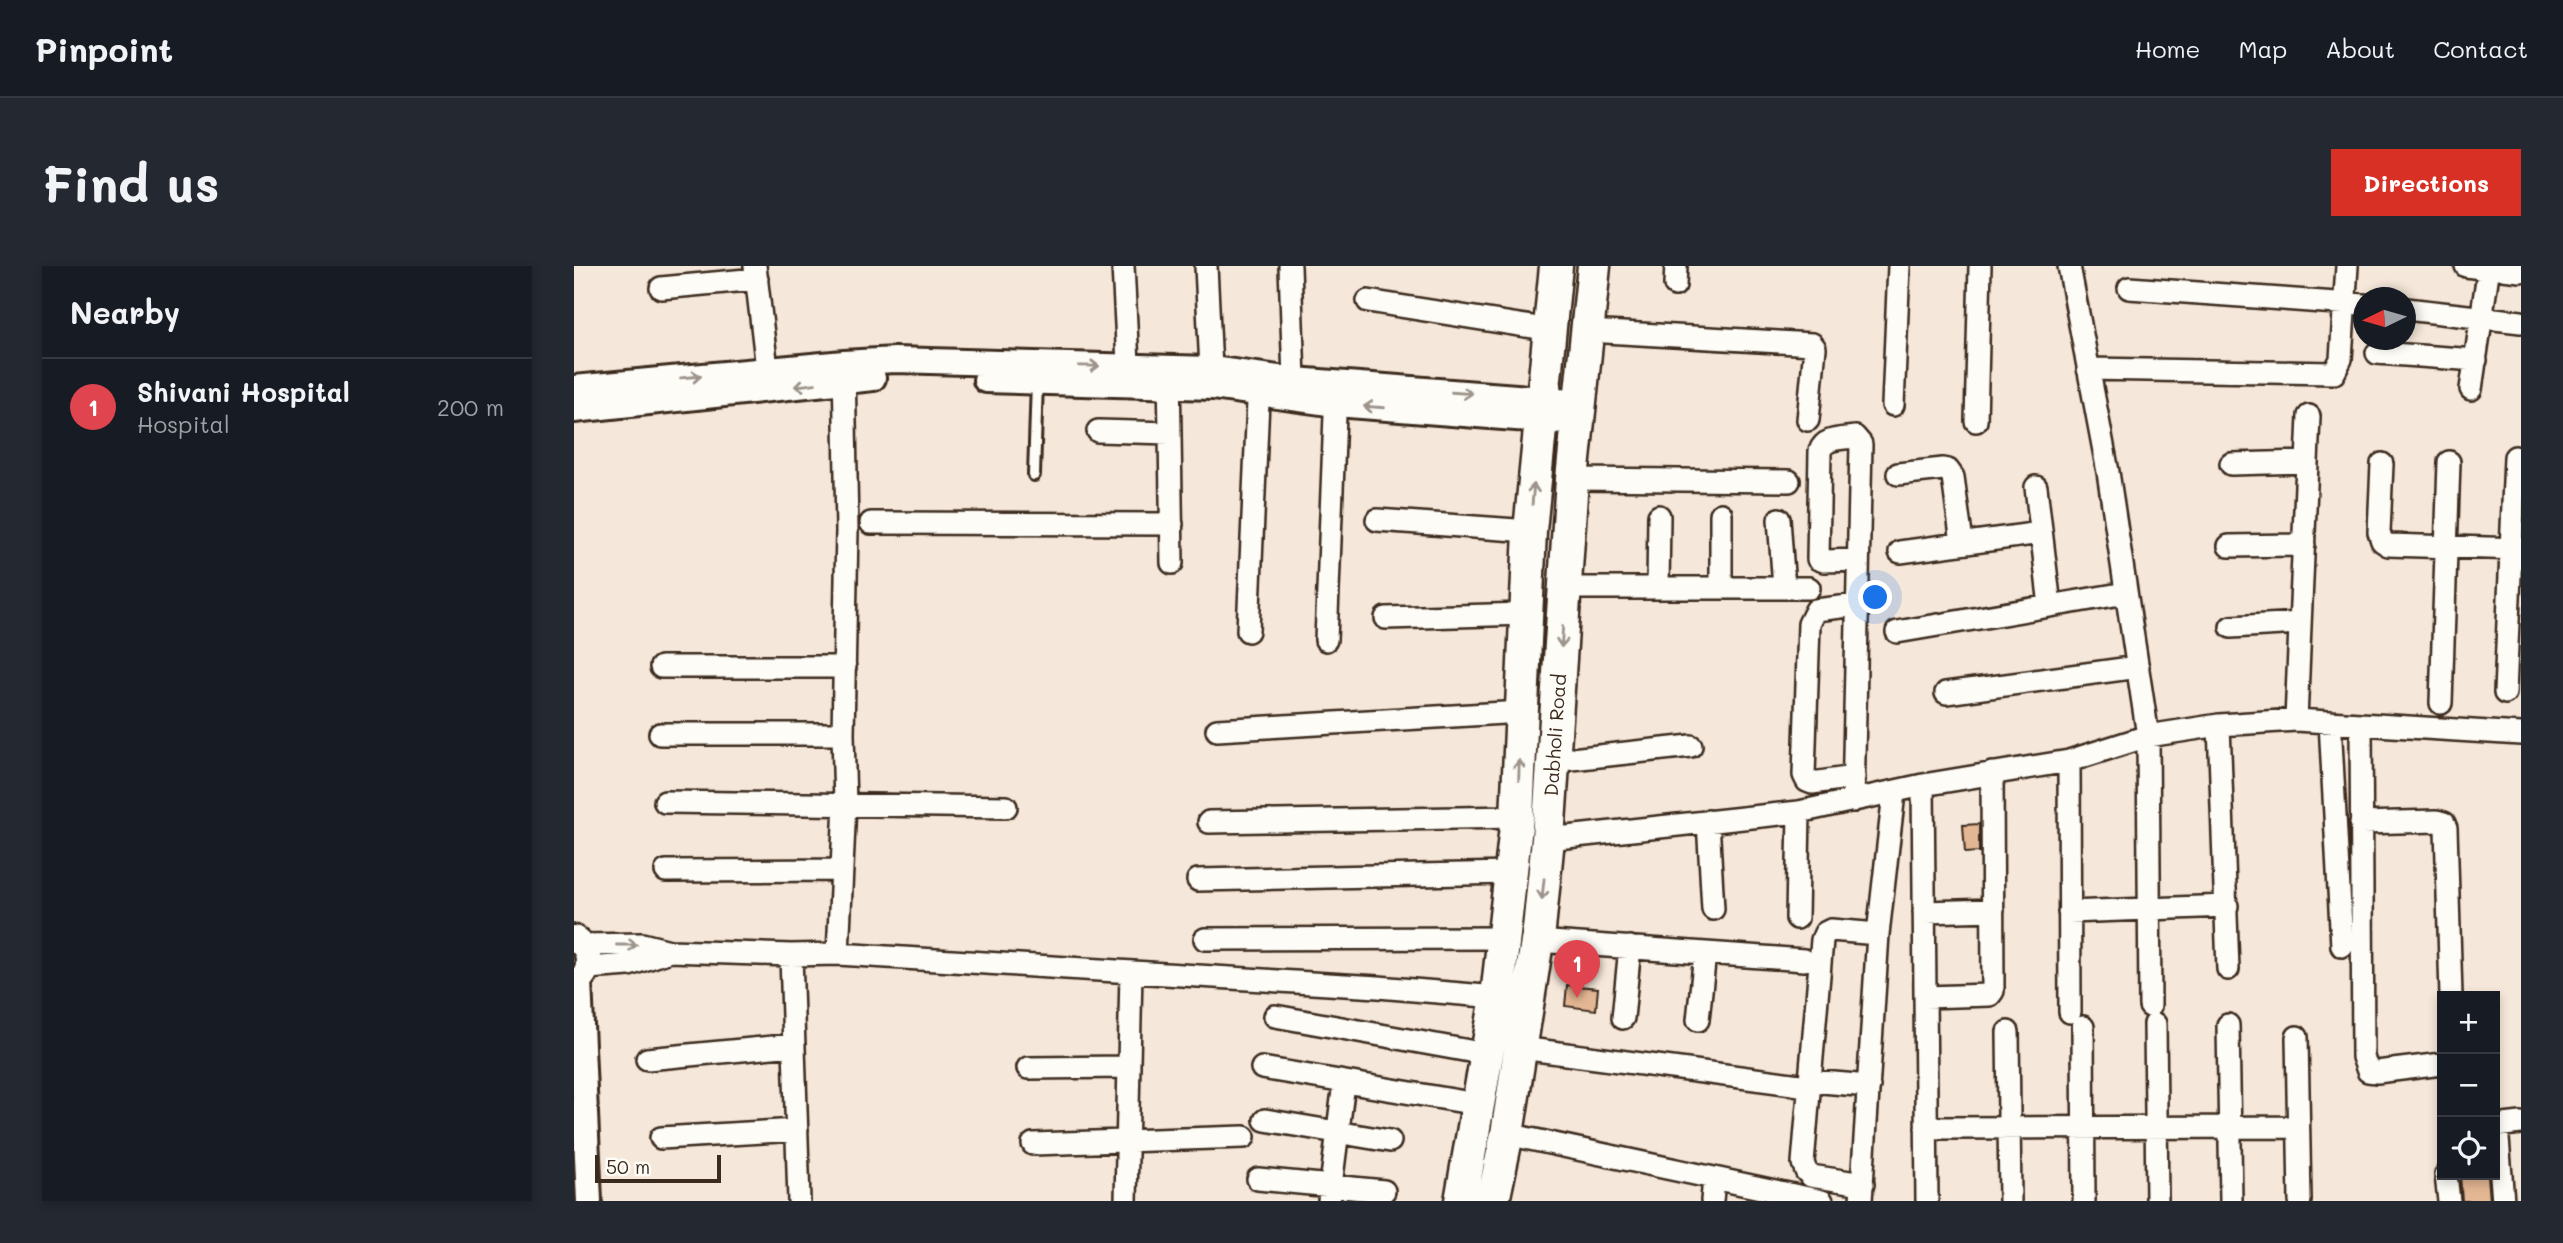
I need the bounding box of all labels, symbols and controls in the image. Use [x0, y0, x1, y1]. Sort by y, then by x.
text: Pinpoint [35, 27, 173, 70]
text: Home [2135, 33, 2200, 64]
text: Map [2238, 33, 2287, 64]
text: About [2325, 33, 2395, 64]
text: Contact [2433, 33, 2528, 64]
button: Directions [2331, 149, 2521, 216]
text: Find us [42, 151, 220, 214]
north arrow [2353, 287, 2416, 350]
text: Nearby [70, 292, 180, 332]
one-way arrow [1077, 359, 1100, 373]
one-way arrow [679, 370, 702, 383]
text: Shivani Hospital [137, 375, 350, 409]
one-way arrow [794, 378, 817, 391]
one-way arrow [1450, 387, 1473, 400]
text: 1 [88, 392, 98, 422]
text: 200 m [437, 392, 504, 422]
one-way arrow [1363, 400, 1386, 413]
text: Hospital [137, 409, 230, 439]
one-way arrow [1527, 483, 1540, 505]
your location [1858, 580, 1892, 614]
one-way arrow [1555, 626, 1568, 648]
street label: Dabholi Road [1538, 673, 1571, 797]
one-way arrow [1512, 758, 1525, 781]
one-way arrow [1536, 877, 1549, 899]
one-way arrow [615, 938, 638, 951]
pin: 1 [1554, 940, 1600, 998]
map controls [2437, 991, 2500, 1180]
button: + [2437, 991, 2500, 1054]
button: − [2437, 1054, 2500, 1117]
button: locate [2437, 1117, 2500, 1180]
scale bar [595, 1152, 721, 1184]
text: 50 m [606, 1154, 650, 1179]

